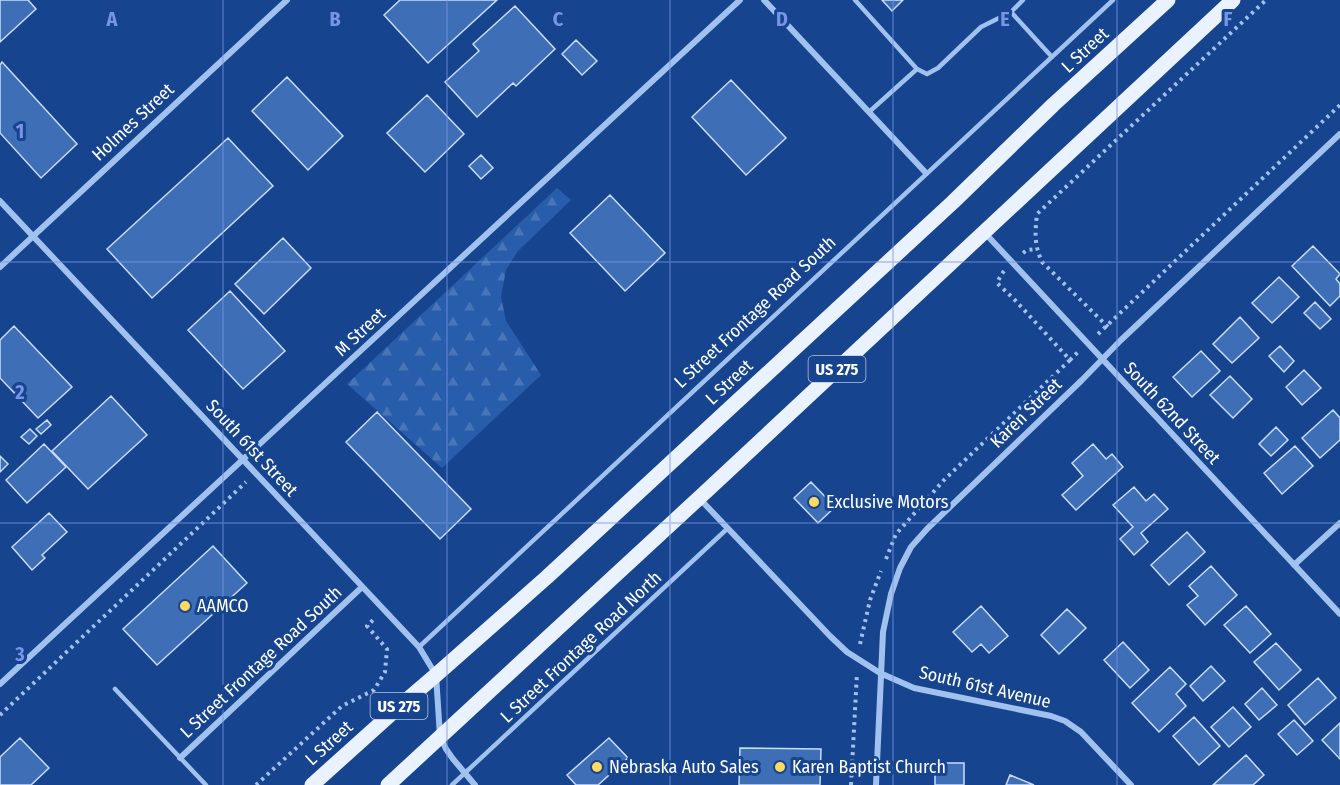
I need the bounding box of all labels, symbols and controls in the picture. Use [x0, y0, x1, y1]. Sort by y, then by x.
text: A [106, 7, 119, 31]
text: B [329, 7, 341, 31]
text: C [553, 7, 564, 31]
text: D [776, 7, 788, 31]
text: E [1000, 7, 1010, 31]
text: F [1224, 7, 1233, 31]
street label: L Street [1057, 23, 1113, 77]
street label: Holmes Street [87, 78, 179, 166]
text: 1 [16, 119, 24, 143]
street label: L Street Frontage Road South [670, 231, 840, 393]
street label: M Street [330, 303, 390, 361]
street label: L Street [701, 355, 757, 409]
road number: US 275 [808, 356, 866, 382]
street label: South 62nd Street [1119, 357, 1225, 469]
street label: Karen Street [986, 373, 1066, 452]
text: 2 [14, 380, 25, 404]
street label: South 61st Street [201, 395, 303, 501]
place label: Exclusive Motors [826, 491, 949, 513]
marker: Exclusive Motors [807, 495, 821, 509]
street label: L Street Frontage Road North [496, 567, 666, 727]
street label: L Street Frontage Road South [176, 581, 346, 743]
place label: AAMCO [197, 595, 249, 617]
marker: AAMCO [178, 599, 192, 613]
text: 3 [14, 642, 25, 666]
street label: South 61st Avenue [917, 661, 1053, 713]
road number: US 275 [370, 693, 428, 719]
street label: L Street [301, 716, 357, 770]
place label: Nebraska Auto Sales [609, 756, 759, 778]
place label: Karen Baptist Church [792, 756, 946, 778]
marker: Nebraska Auto Sales [590, 760, 604, 774]
marker: Karen Baptist Church [773, 760, 787, 774]

